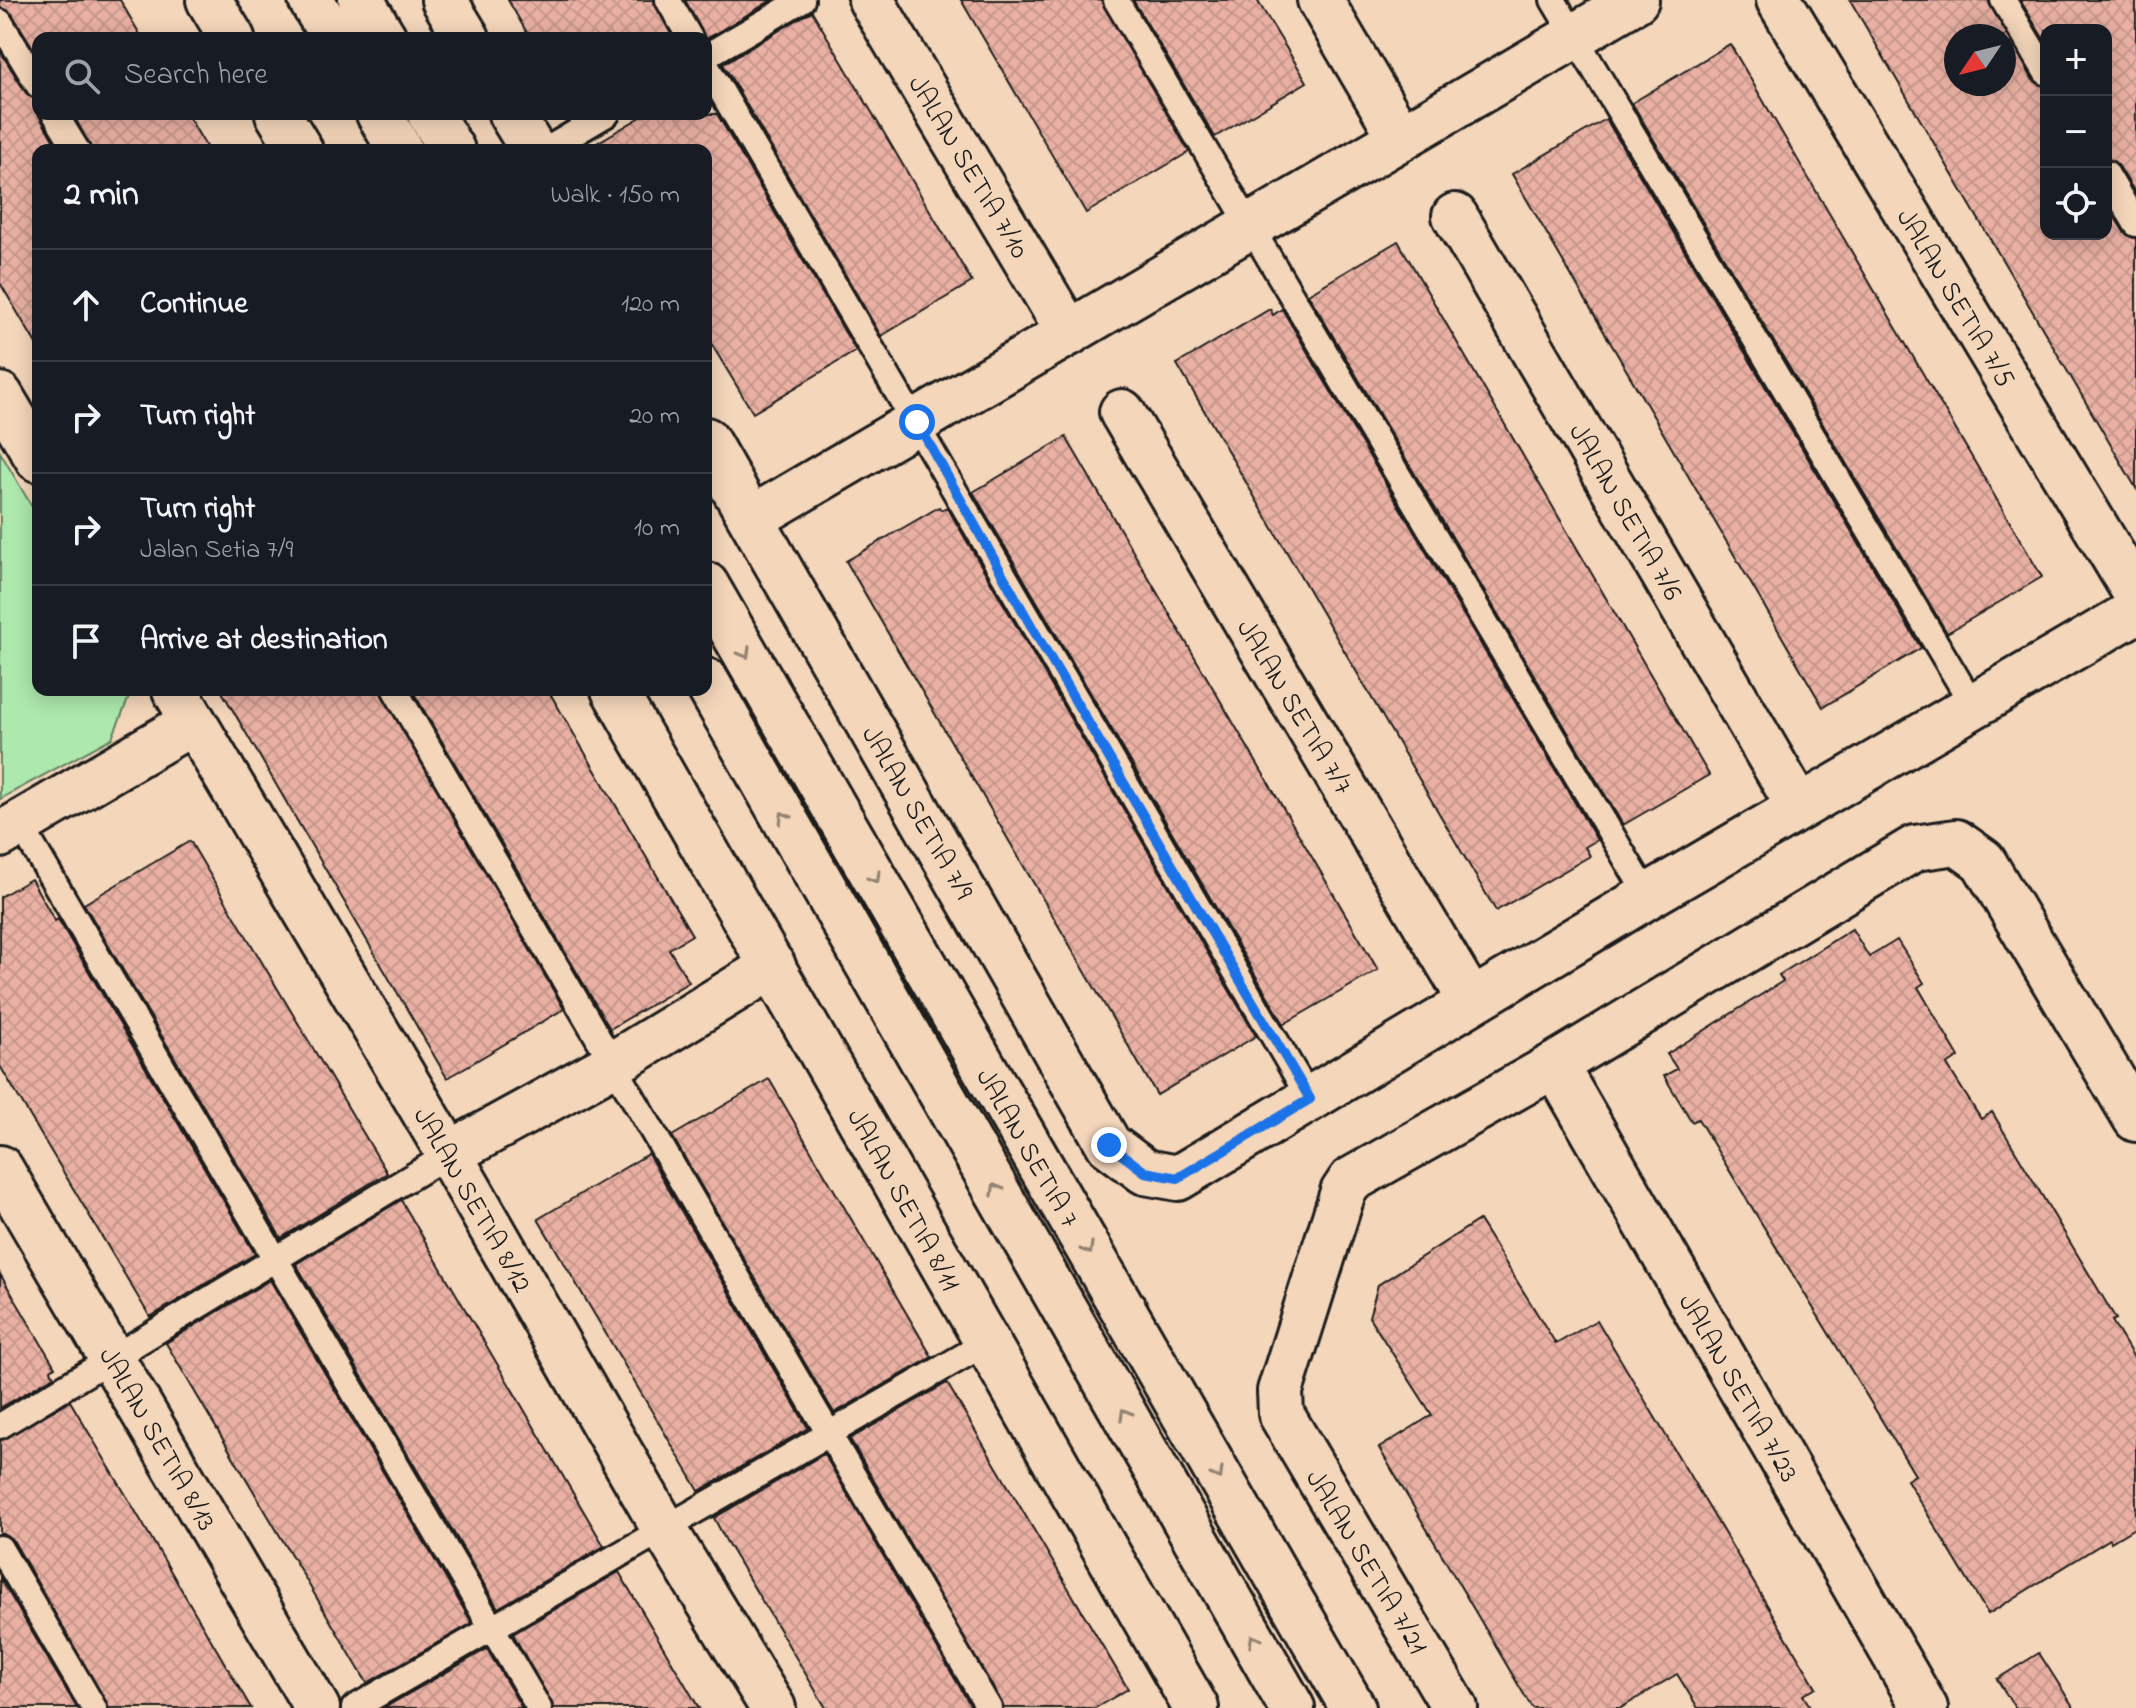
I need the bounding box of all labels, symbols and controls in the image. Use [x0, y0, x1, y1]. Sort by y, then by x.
north arrow [1944, 24, 2016, 96]
map controls [2040, 24, 2112, 240]
button: + [2040, 24, 2112, 96]
search box [32, 32, 712, 120]
icon: search [60, 54, 104, 98]
text: Search here [124, 54, 268, 98]
street label: JALAN SETIA 7/10 [896, 68, 1038, 267]
button: − [2040, 96, 2112, 168]
button: locate [2040, 168, 2112, 240]
text: 2 min [64, 171, 139, 221]
text: Walk · 150 m [550, 177, 680, 215]
street label: JALAN SETIA 7/5 [1884, 201, 2024, 396]
icon: ahead [64, 283, 108, 327]
text: Continue [140, 283, 248, 327]
text: 120 m [621, 286, 680, 324]
icon: right [64, 395, 108, 439]
text: Turn right [140, 395, 255, 439]
text: 20 m [629, 398, 680, 436]
route start [899, 404, 935, 440]
street label: JALAN SETIA 7/6 [1557, 416, 1691, 609]
text: Turn right [140, 488, 255, 532]
icon: right [64, 507, 108, 551]
text: 10 m [634, 510, 680, 548]
text: Jalan Setia 7/9 [140, 532, 293, 570]
street label: JALAN SETIA 7/7 [1224, 612, 1362, 804]
icon: arrive [64, 619, 108, 663]
text: Arrive at destination [140, 619, 388, 663]
one-way arrow [735, 644, 751, 659]
street label: JALAN SETIA 7/9 [849, 719, 983, 909]
one-way arrow [778, 811, 794, 826]
one-way arrow [865, 869, 881, 884]
street label: JALAN SETIA 7 [964, 1062, 1088, 1236]
street label: JALAN SETIA 8/12 [401, 1100, 541, 1301]
street label: JALAN SETIA 8/11 [835, 1102, 969, 1300]
route end [1091, 1127, 1127, 1163]
one-way arrow [990, 1183, 1006, 1198]
one-way arrow [1078, 1240, 1094, 1255]
street label: JALAN SETIA 7/23 [1666, 1287, 1808, 1491]
street label: JALAN SETIA 8/13 [87, 1340, 225, 1539]
one-way arrow [1119, 1409, 1135, 1423]
street label: JALAN SETIA 7/21 [1294, 1463, 1437, 1663]
one-way arrow [1208, 1466, 1224, 1480]
one-way arrow [1248, 1634, 1264, 1649]

